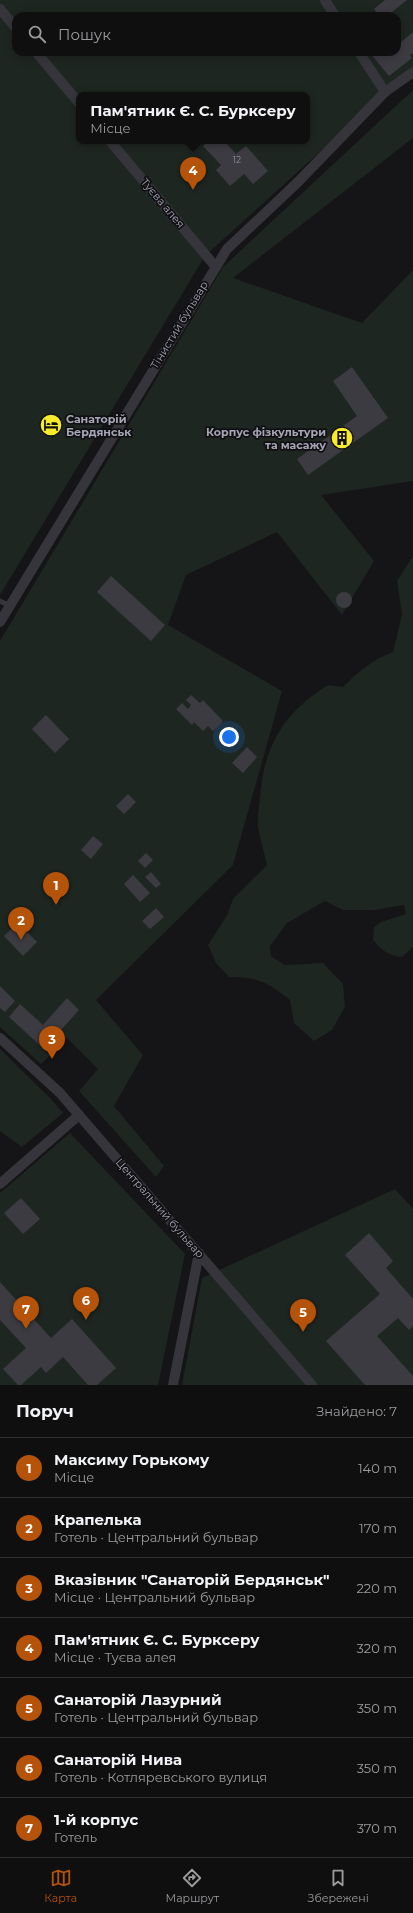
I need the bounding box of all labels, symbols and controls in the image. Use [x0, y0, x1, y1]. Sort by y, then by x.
search box [12, 12, 401, 56]
icon: search [26, 23, 48, 45]
text: Пошук [58, 25, 111, 44]
popup [76, 92, 310, 144]
text: Пам'ятник Є. С. Бурксеру [90, 101, 296, 120]
text: Місце [90, 120, 131, 136]
house number: 12 [233, 154, 241, 165]
pin: 4 [180, 157, 206, 190]
street label: Туєва алея [138, 175, 188, 231]
street label: Тінистий бульвар [147, 278, 211, 372]
hotel icon: Санаторій Бердянськ [38, 412, 64, 438]
place label: Санаторій Бердянськ [66, 412, 132, 439]
place label: Корпус фізкультури та масажу [206, 425, 326, 452]
building icon: Корпус фізкультури та масажу [329, 425, 355, 451]
your location [219, 727, 239, 747]
pin: 1 [43, 872, 69, 905]
pin: 2 [8, 907, 34, 940]
pin: 3 [39, 1026, 65, 1059]
street label: Центральний бульвар [113, 1155, 207, 1261]
pin: 6 [73, 1287, 99, 1320]
pin: 7 [13, 1296, 39, 1329]
pin: 5 [290, 1299, 316, 1332]
text: Поруч [16, 1401, 74, 1421]
text: Знайдено: 7 [316, 1403, 397, 1419]
text: Максиму Горькому [54, 1450, 209, 1469]
text: 1 [26, 1460, 32, 1476]
text: 140 m [358, 1460, 397, 1476]
text: Місце [54, 1469, 94, 1485]
text: Крапелька [54, 1510, 142, 1529]
text: 2 [25, 1520, 33, 1536]
text: 170 m [359, 1520, 397, 1536]
text: Готель · Центральний бульвар [54, 1529, 258, 1545]
text: Вказівник "Санаторій Бердянськ" [54, 1570, 330, 1589]
text: 3 [25, 1580, 33, 1596]
text: 220 m [356, 1580, 397, 1596]
text: Місце · Центральний бульвар [54, 1589, 255, 1605]
text: Пам'ятник Є. С. Бурксеру [54, 1630, 259, 1649]
text: 4 [25, 1640, 33, 1656]
text: 320 m [357, 1640, 397, 1656]
text: Місце · Туєва алея [54, 1649, 177, 1665]
text: Санаторій Лазурний [54, 1690, 222, 1709]
text: 5 [25, 1700, 33, 1716]
text: 350 m [357, 1700, 397, 1716]
text: Готель · Центральний бульвар [54, 1709, 258, 1725]
text: Санаторій Нива [54, 1750, 182, 1769]
text: 6 [25, 1760, 33, 1776]
text: 350 m [357, 1760, 397, 1776]
text: Готель · Котляревського вулиця [54, 1769, 267, 1785]
text: 1-й корпус [54, 1810, 138, 1829]
text: 7 [25, 1820, 33, 1836]
text: 370 m [357, 1820, 397, 1836]
text: Готель [54, 1829, 97, 1845]
tab: Карта [44, 1867, 77, 1905]
tab: Маршрут [166, 1867, 219, 1905]
tab: Збережені [308, 1867, 369, 1905]

